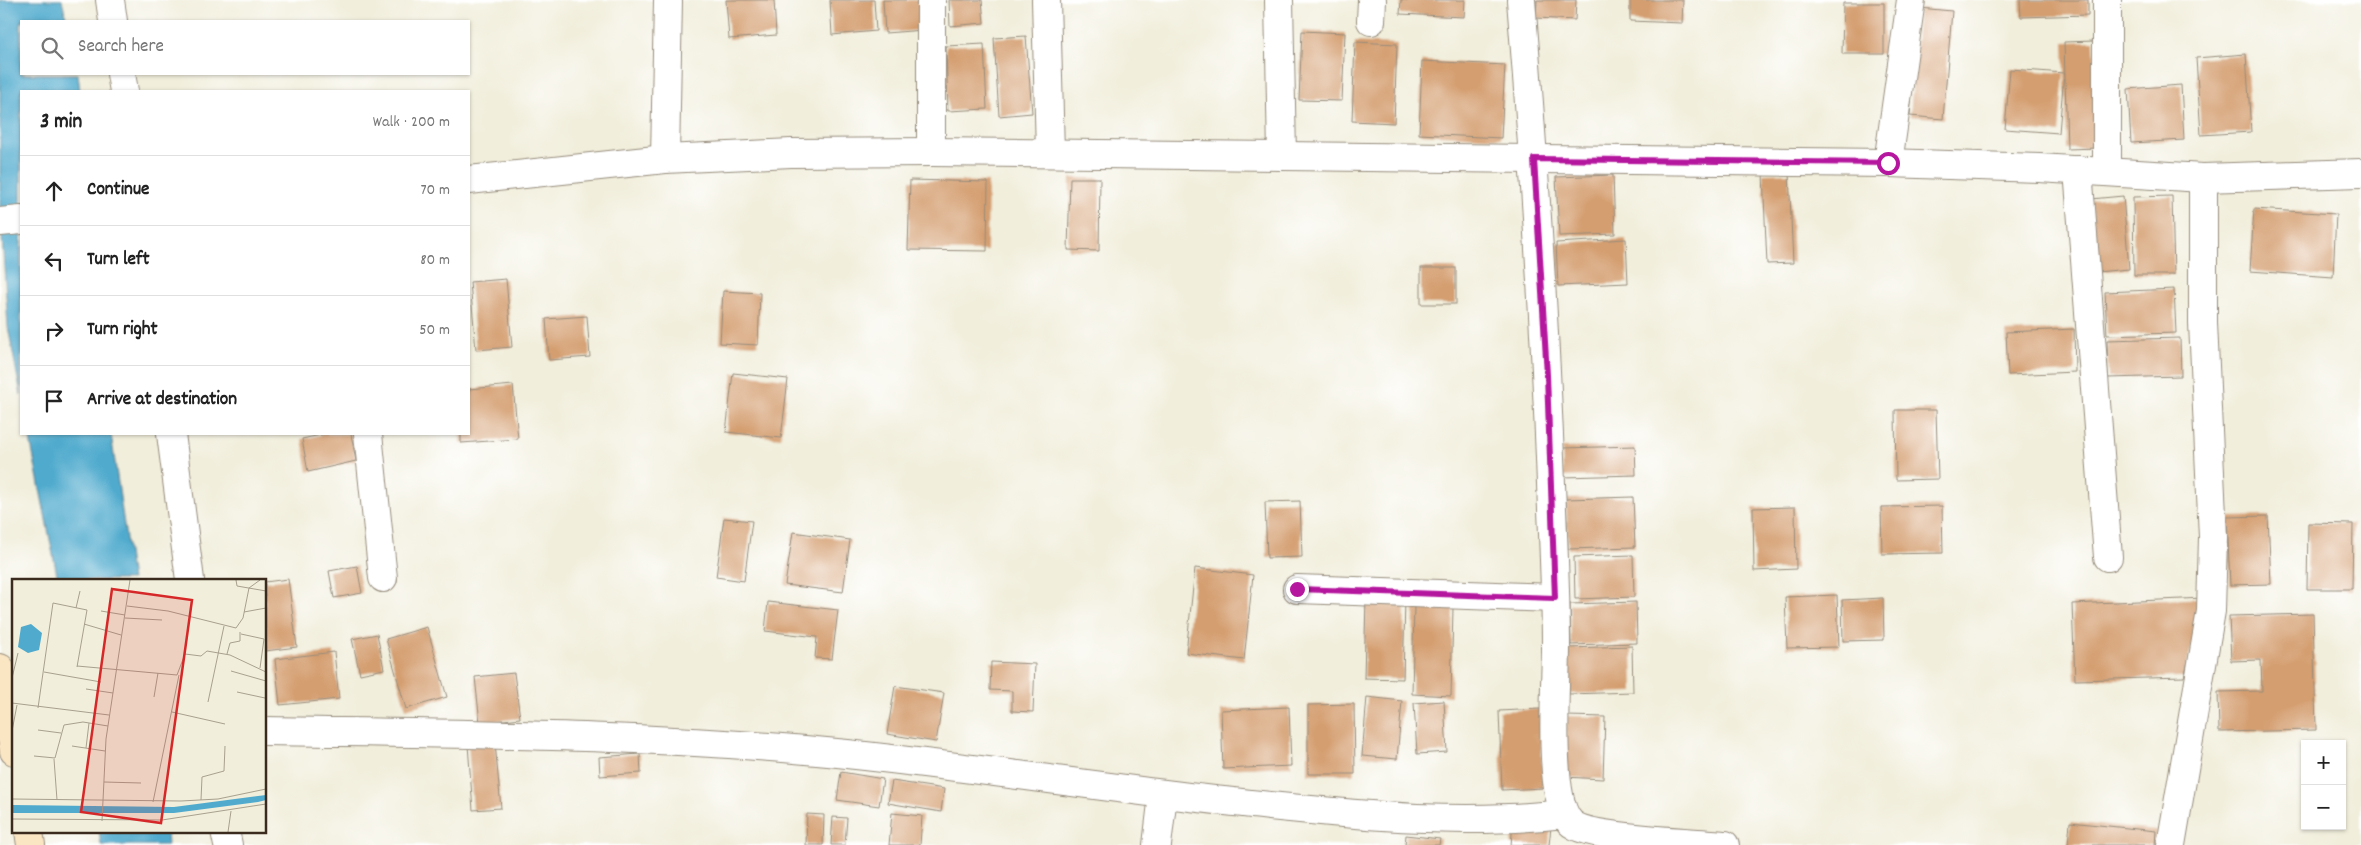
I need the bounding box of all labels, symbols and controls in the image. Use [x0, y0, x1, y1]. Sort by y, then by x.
search box [20, 20, 470, 75]
icon: search [38, 34, 66, 62]
text: Search here [78, 34, 164, 61]
text: 3 min [40, 108, 82, 138]
text: Walk · 200 m [373, 111, 450, 134]
route start [1877, 152, 1900, 175]
icon: ahead [40, 177, 68, 205]
text: Continue [87, 177, 149, 204]
text: 70 m [420, 179, 450, 202]
icon: left [40, 247, 68, 275]
text: Turn left [87, 247, 150, 274]
text: 80 m [420, 249, 450, 272]
icon: right [40, 317, 68, 345]
text: Turn right [87, 317, 158, 344]
text: 50 m [419, 319, 450, 342]
icon: arrive [40, 387, 68, 415]
text: Arrive at destination [87, 387, 237, 414]
route end [1286, 578, 1309, 601]
inset map [12, 579, 266, 832]
map controls [2301, 740, 2346, 830]
button: + [2301, 740, 2346, 785]
button: − [2301, 785, 2346, 830]

